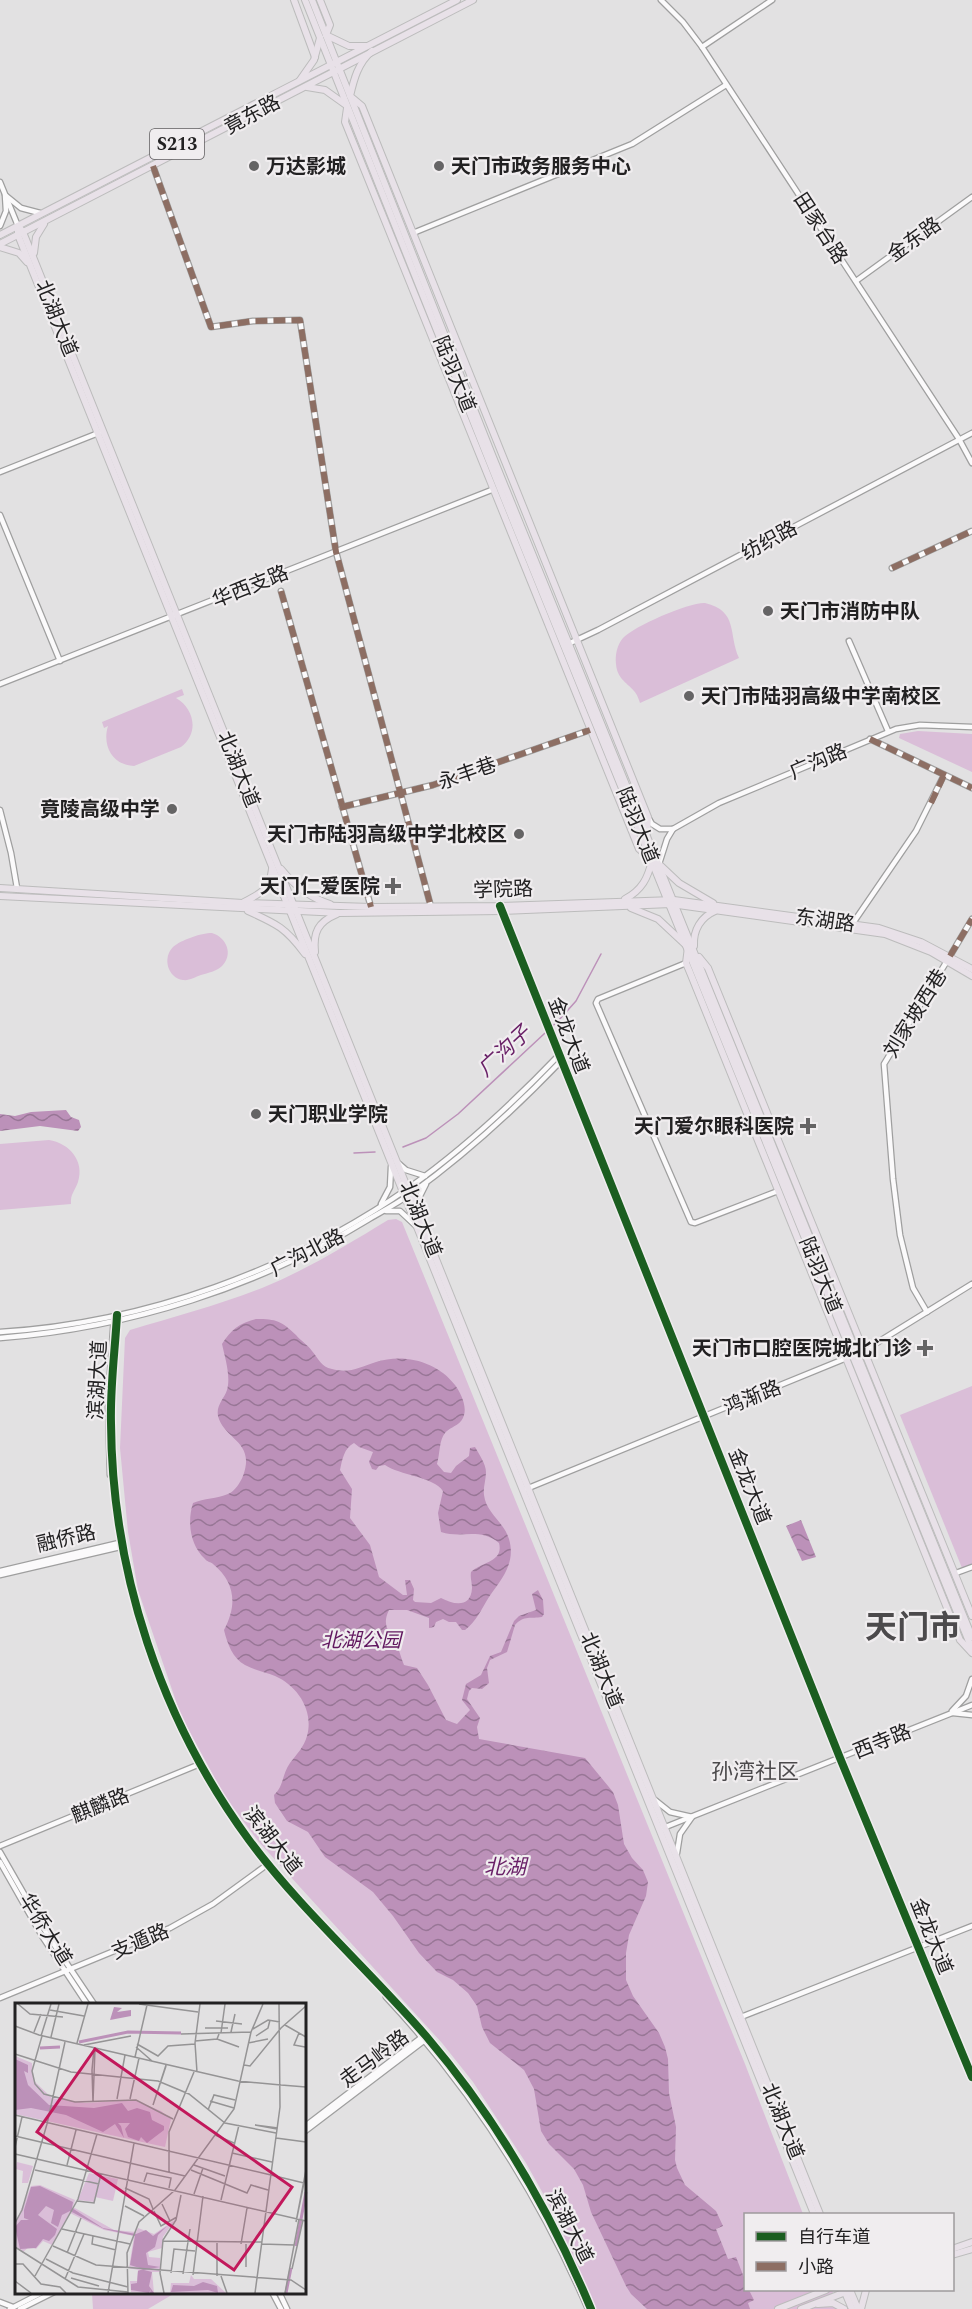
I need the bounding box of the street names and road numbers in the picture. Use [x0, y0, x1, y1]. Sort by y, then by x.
street label: 竟东路 [219, 88, 286, 142]
road number: S213 [150, 129, 204, 159]
street label: 田家台路 [786, 187, 855, 270]
street label: 金东路 [882, 210, 948, 270]
street label: 北湖大道 [27, 276, 85, 361]
street label: 陆羽大道 [425, 332, 483, 417]
street label: 纺织路 [736, 514, 803, 568]
street label: 华西支路 [208, 558, 293, 616]
street label: 北湖大道 [209, 727, 267, 812]
street label: 广沟路 [785, 736, 852, 787]
street label: 永丰巷 [434, 750, 501, 798]
street label: 陆羽大道 [608, 783, 666, 868]
street label: 学院路 [473, 874, 534, 906]
street label: 东湖路 [793, 902, 857, 940]
street label: 刘家坡西巷 [877, 963, 955, 1064]
street label: 金龙大道 [540, 993, 596, 1078]
street label: 北湖大道 [391, 1177, 449, 1262]
street label: 广沟北路 [265, 1221, 350, 1284]
street label: 陆羽大道 [791, 1233, 849, 1318]
street label: 滨湖大道 [81, 1339, 115, 1421]
street label: 鸿渐路 [719, 1373, 786, 1423]
street label: 金龙大道 [720, 1444, 778, 1529]
street label: 融侨路 [34, 1518, 99, 1560]
street label: 北湖大道 [572, 1628, 630, 1713]
street label: 西寺路 [849, 1717, 916, 1767]
street label: 麒麟路 [67, 1781, 134, 1831]
street label: 滨湖大道 [236, 1800, 309, 1881]
street label: 华侨大道 [11, 1888, 79, 1971]
street label: 金龙大道 [902, 1894, 960, 1979]
street label: 支遁路 [107, 1916, 174, 1967]
street label: 走马岭路 [334, 2023, 416, 2095]
street label: 北湖大道 [753, 2079, 811, 2164]
street label: 滨湖大道 [538, 2184, 601, 2269]

